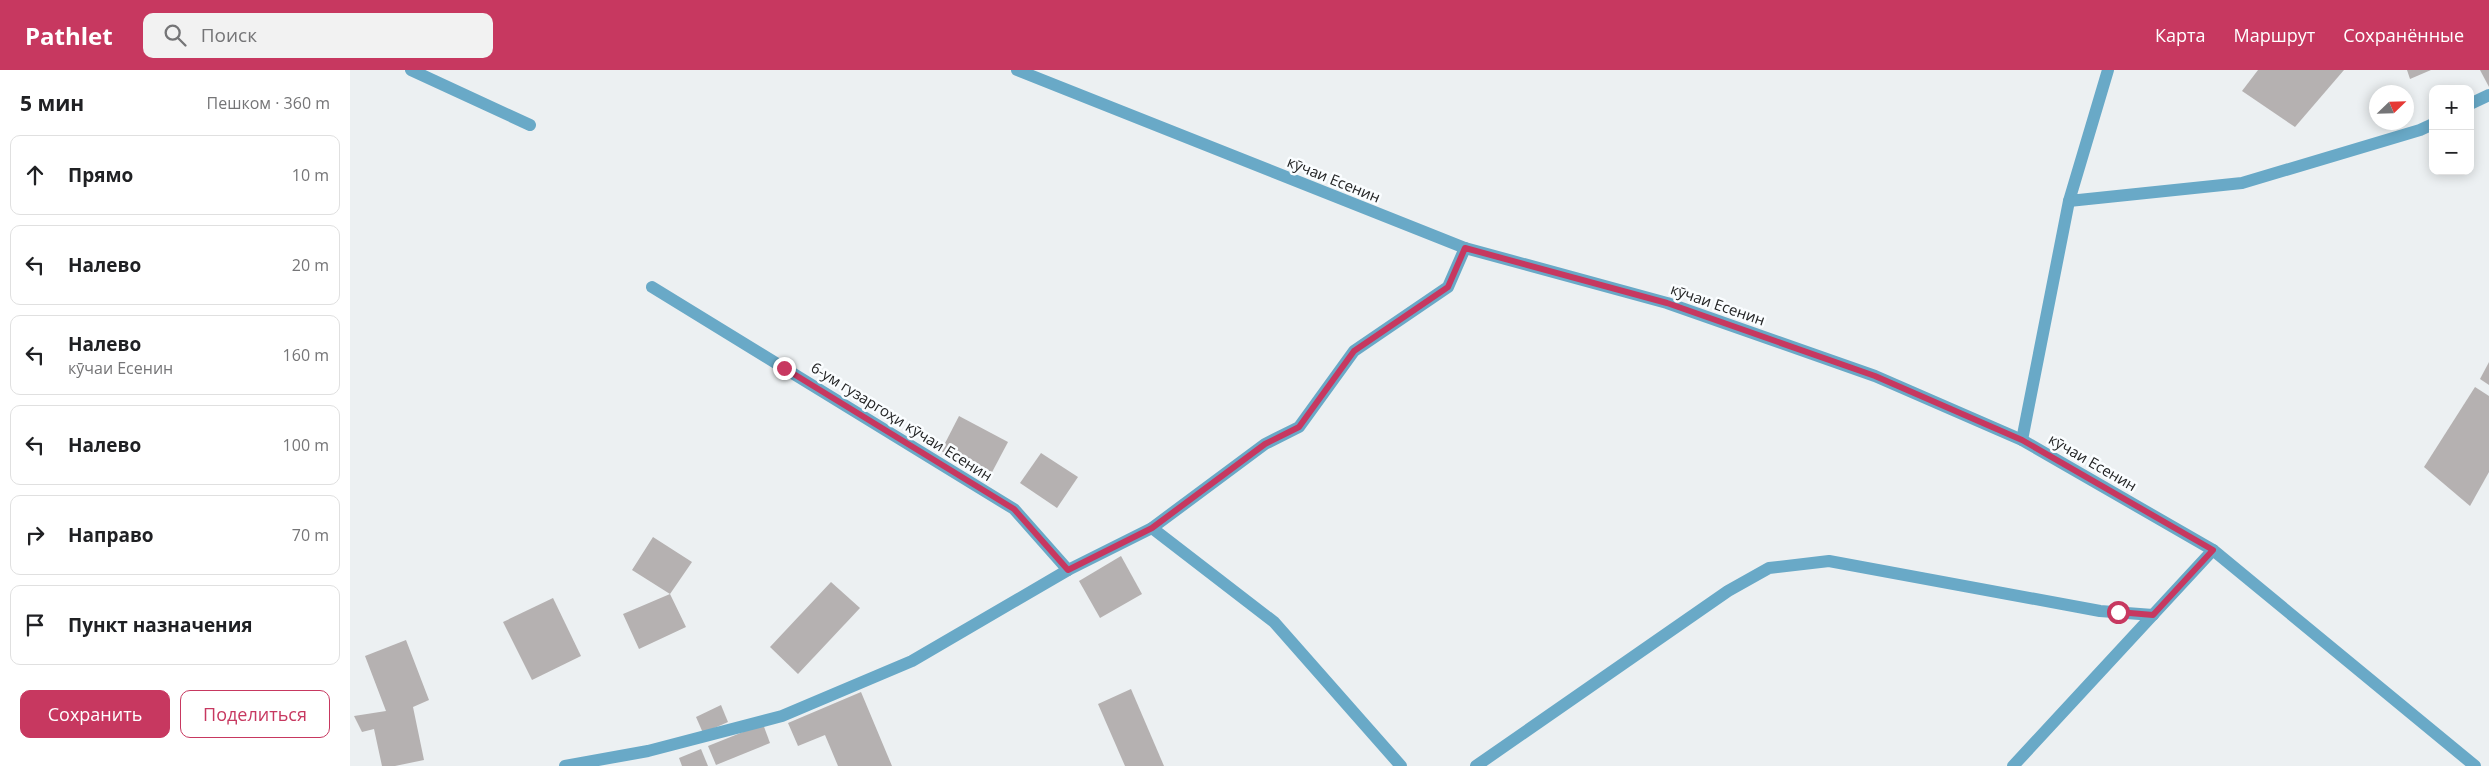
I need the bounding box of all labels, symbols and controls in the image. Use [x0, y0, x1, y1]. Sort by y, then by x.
search box [143, 13, 493, 58]
text: Pathlet [25, 19, 113, 52]
icon: search [161, 21, 189, 49]
text: Поиск [201, 22, 257, 48]
text: Карта [2155, 23, 2205, 47]
text: Маршрут [2233, 23, 2315, 47]
text: Сохранённые [2343, 23, 2464, 47]
north arrow [2369, 85, 2414, 130]
map controls [2429, 85, 2474, 175]
button: + [2429, 85, 2474, 130]
text: 5 мин [20, 89, 84, 117]
text: Пешком · 360 m [207, 92, 330, 114]
button: − [2429, 130, 2474, 175]
street label: кӯчаи Есенин [1285, 151, 1383, 207]
icon: ahead [21, 161, 49, 189]
text: Прямо [68, 162, 133, 188]
text: 10 m [292, 164, 329, 186]
icon: left [21, 251, 49, 279]
text: Налево [68, 252, 141, 278]
text: 20 m [292, 254, 329, 276]
street label: кӯчаи Есенин [1668, 278, 1768, 330]
text: Налево [68, 331, 141, 357]
icon: left [21, 341, 49, 369]
text: 160 m [283, 344, 329, 366]
text: кӯчаи Есенин [68, 357, 173, 379]
route end [773, 357, 796, 380]
street label: 6-ум гузаргоҳи кӯчаи Есенин [808, 357, 996, 485]
street label: кӯчаи Есенин [2045, 429, 2141, 495]
icon: left [21, 431, 49, 459]
text: Налево [68, 432, 141, 458]
text: 100 m [283, 434, 329, 456]
icon: right [21, 521, 49, 549]
text: Направо [68, 522, 154, 548]
text: 70 m [292, 524, 329, 546]
route start [2107, 601, 2130, 624]
icon: arrive [21, 611, 49, 639]
text: Пункт назначения [68, 612, 253, 638]
button: Сохранить [20, 690, 170, 738]
button: Поделиться [180, 690, 330, 738]

